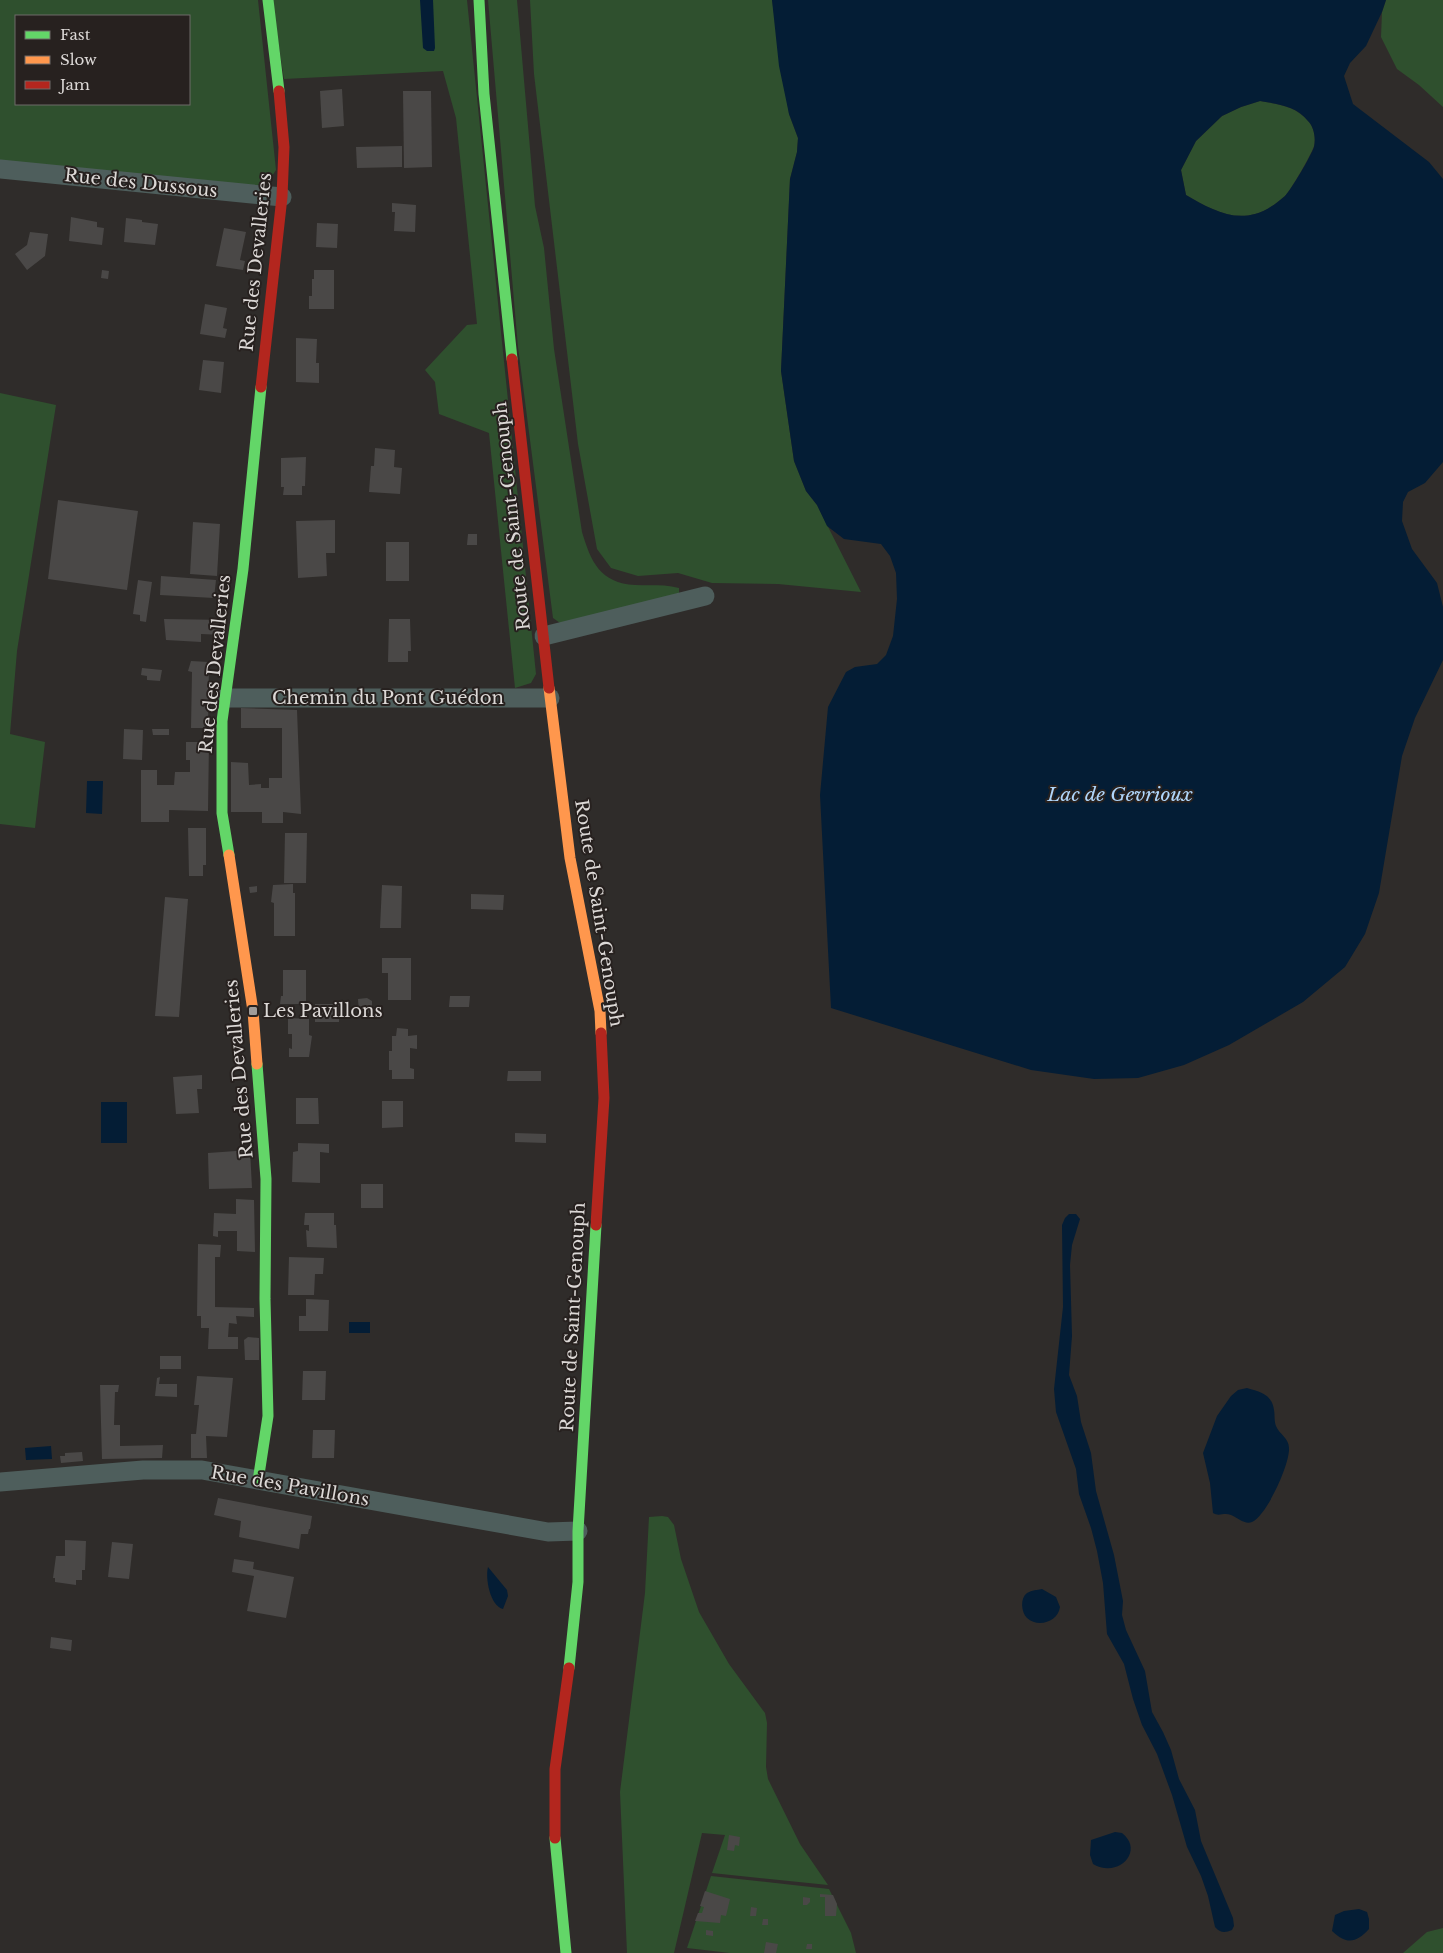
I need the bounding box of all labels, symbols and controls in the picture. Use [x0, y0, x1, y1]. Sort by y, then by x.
legend [15, 15, 190, 105]
text: Fast [60, 25, 91, 44]
text: Slow [60, 50, 97, 69]
text: Jam [58, 75, 90, 94]
street label: Rue des Dussous [63, 164, 219, 202]
street label: Rue des Devalleries [236, 172, 276, 352]
street label: Route de Saint-Genouph [489, 401, 535, 631]
street label: Rue des Devalleries [195, 574, 235, 754]
street label: Chemin du Pont Guédon [272, 687, 504, 709]
water label: Lac de Gevrioux [1046, 783, 1193, 806]
street label: Route de Saint-Genouph [570, 798, 628, 1028]
street label: Rue des Devalleries [220, 979, 258, 1159]
place label: Les Pavillons [263, 1000, 383, 1022]
marker: Les Pavillons [247, 1005, 259, 1017]
street label: Route de Saint-Genouph [556, 1202, 590, 1432]
street label: Rue des Pavillons [209, 1461, 371, 1511]

